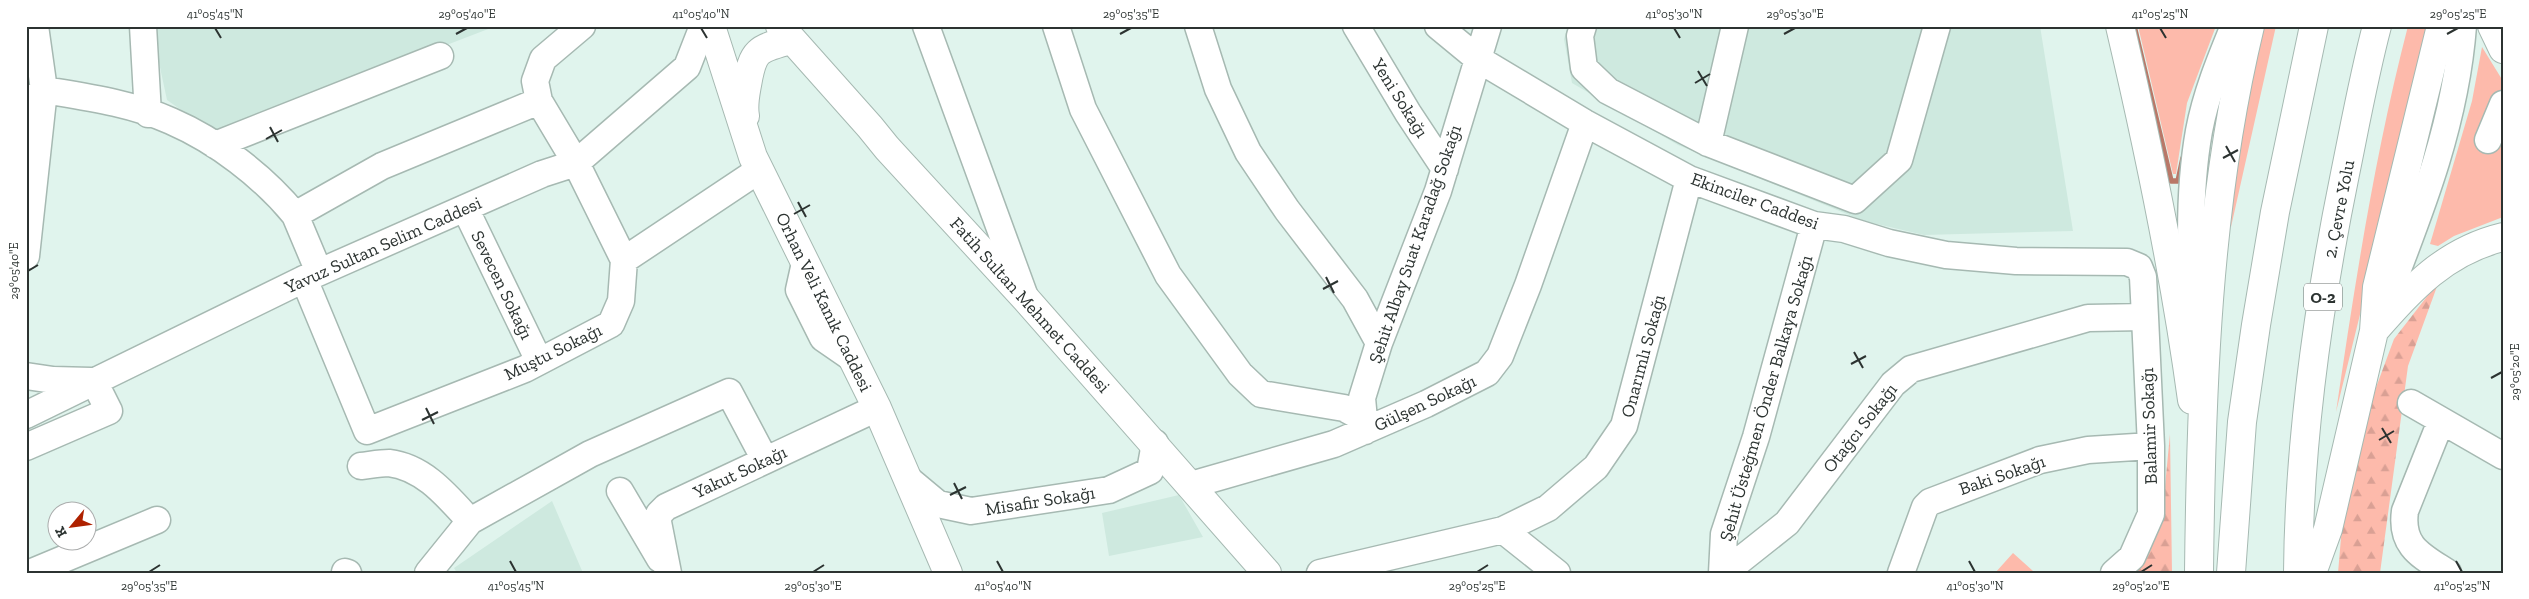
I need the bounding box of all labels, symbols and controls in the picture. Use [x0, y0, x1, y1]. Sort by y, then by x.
text: 41°05'45"N [187, 7, 243, 21]
text: 29°05'40"E [438, 7, 496, 21]
text: 41°05'40"N [672, 7, 730, 21]
text: 29°05'35"E [1103, 7, 1159, 21]
text: 41°05'30"N [1645, 7, 1703, 21]
text: 29°05'30"E [1767, 7, 1823, 21]
text: 41°05'25"N [2132, 7, 2188, 21]
text: 29°05'25"E [2430, 7, 2486, 21]
street label: Yeni Sokağı [1366, 53, 1433, 142]
street label: Şehit Albay Suat Karadağ Sokağı [1364, 122, 1466, 366]
street label: 2. Çevre Yolu [2319, 158, 2359, 260]
street label: Ekinciler Caddesi [1688, 168, 1822, 234]
street label: Yavuz Sultan Selim Caddesi [280, 192, 485, 299]
street label: Orhan Veli Kanık Caddesi [771, 209, 877, 395]
street label: Fatih Sultan Mehmet Caddesi [945, 213, 1115, 397]
street label: Sevecen Sokağı [466, 227, 538, 343]
text: 29°05'40"E [7, 242, 21, 300]
street label: Şehit Üsteğmen Önder Balkaya Sokağı [1715, 252, 1817, 544]
road number: O-2 [2304, 284, 2342, 310]
street label: Onarımlı Sokağı [1616, 292, 1670, 420]
street label: Muştu Sokağı [500, 319, 606, 385]
text: 29°05'20"E [2508, 343, 2522, 401]
street label: Balamir Sokağı [2136, 367, 2162, 485]
street label: Gülşen Sokağı [1371, 370, 1479, 436]
street label: Otağcı Sokağı [1818, 379, 1902, 477]
street label: Yakut Sokağı [689, 441, 790, 504]
street label: Baki Sokağı [1956, 450, 2048, 500]
street label: Misafir Sokağı [984, 481, 1096, 521]
north arrow [48, 502, 98, 552]
text: K [51, 523, 71, 540]
text: 29°05'35"E [121, 579, 177, 593]
text: 41°05'45"N [488, 579, 544, 593]
text: 29°05'30"E [785, 579, 841, 593]
text: 41°05'40"N [974, 579, 1032, 593]
text: 29°05'25"E [1449, 579, 1505, 593]
text: 41°05'30"N [1946, 579, 2004, 593]
text: 29°05'20"E [2112, 579, 2170, 593]
text: 41°05'25"N [2434, 579, 2490, 593]

